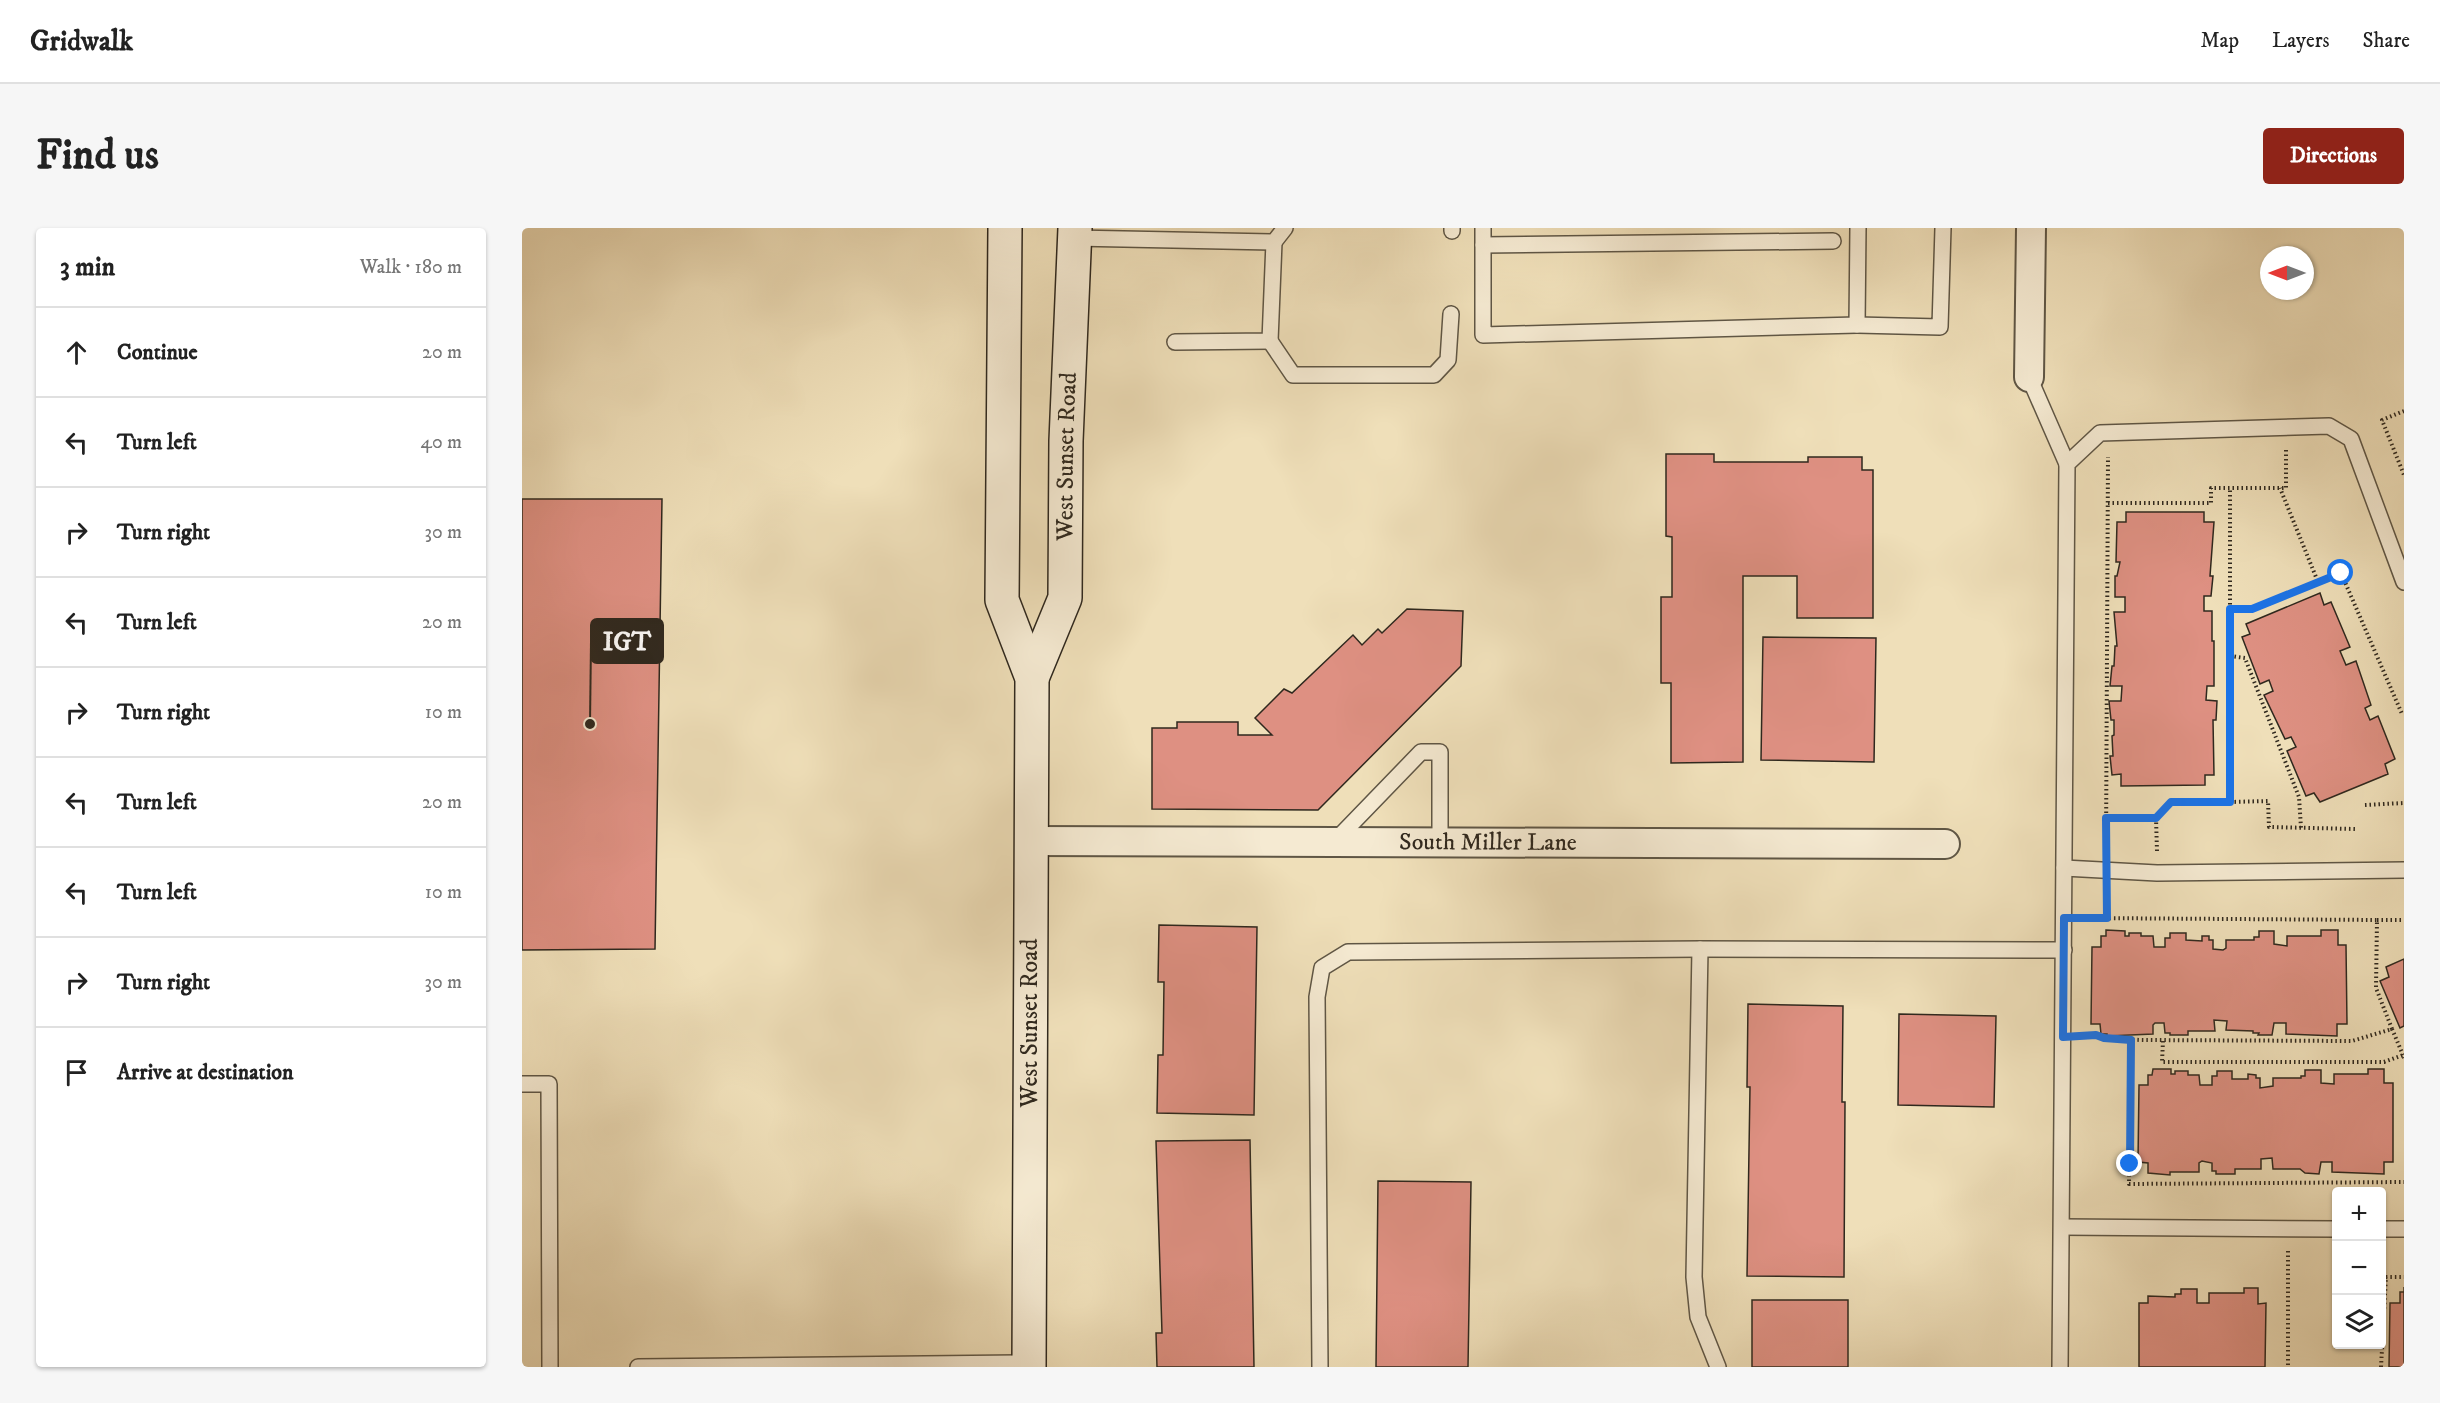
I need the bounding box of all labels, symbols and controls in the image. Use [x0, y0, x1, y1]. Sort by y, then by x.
text: Gridwalk [30, 24, 133, 59]
text: Map [2200, 28, 2239, 54]
text: Layers [2272, 28, 2330, 54]
text: Share [2363, 28, 2410, 54]
button: Directions [2263, 128, 2404, 184]
text: Find us [36, 130, 159, 182]
north arrow [2260, 246, 2314, 300]
text: 3 min [60, 251, 115, 284]
text: Walk · 180 m [360, 255, 462, 280]
icon: ahead [60, 336, 93, 369]
text: Continue [117, 339, 198, 366]
text: 20 m [422, 340, 462, 365]
street label: West Sunset Road [1050, 372, 1084, 542]
icon: left [60, 426, 93, 459]
text: Turn left [117, 429, 197, 456]
text: 40 m [420, 430, 462, 455]
icon: right [60, 516, 93, 549]
text: Turn right [117, 519, 210, 546]
text: 30 m [424, 520, 462, 545]
route start [2327, 559, 2353, 585]
icon: left [60, 606, 93, 639]
text: Turn left [117, 609, 197, 636]
text: 20 m [422, 610, 462, 635]
callout: IGT [591, 619, 663, 663]
text: IGT [603, 626, 651, 659]
icon: right [60, 696, 93, 729]
text: Turn right [117, 699, 210, 726]
text: 10 m [425, 700, 462, 725]
icon: left [60, 786, 93, 819]
text: Turn left [117, 789, 197, 816]
text: 20 m [422, 790, 462, 815]
street label: South Miller Lane [1399, 827, 1577, 858]
icon: left [60, 876, 93, 909]
text: Turn left [117, 879, 197, 906]
text: 10 m [425, 880, 462, 905]
street label: West Sunset Road [1015, 939, 1045, 1108]
icon: right [60, 966, 93, 999]
text: Turn right [117, 969, 210, 996]
text: 30 m [424, 970, 462, 995]
icon: arrive [60, 1056, 93, 1089]
text: Arrive at destination [117, 1059, 294, 1086]
route end [2116, 1150, 2142, 1176]
map controls [2332, 1187, 2386, 1349]
button: + [2332, 1187, 2386, 1241]
button: − [2332, 1241, 2386, 1295]
button: layers [2332, 1295, 2386, 1349]

